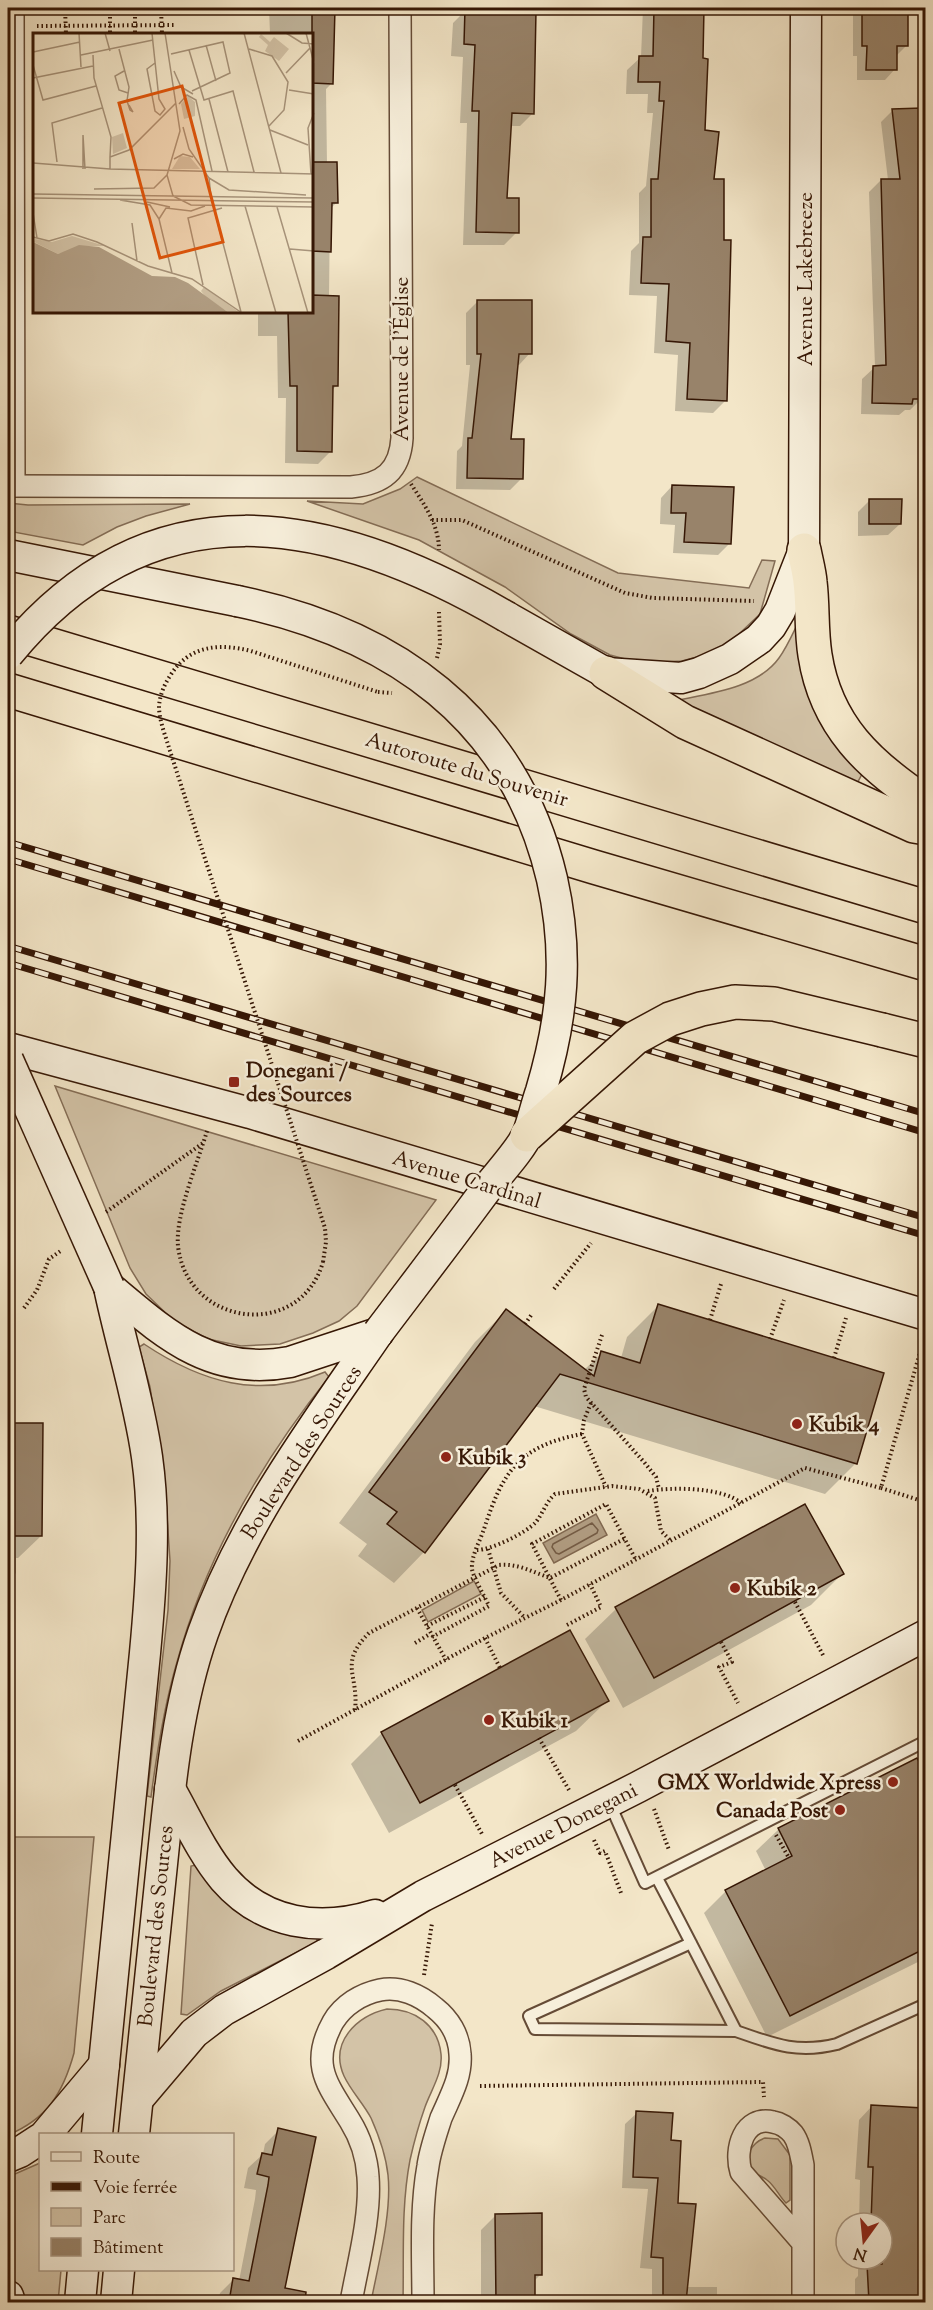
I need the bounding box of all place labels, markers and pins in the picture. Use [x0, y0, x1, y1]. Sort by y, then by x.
place label: Donegani / des Sources [246, 1057, 352, 1111]
marker: Donegani / des Sources [227, 1075, 241, 1089]
place label: Kubik 4 [809, 1411, 880, 1441]
marker: Kubik 4 [790, 1417, 804, 1431]
place label: Kubik 3 [458, 1444, 526, 1474]
marker: Kubik 3 [439, 1450, 453, 1464]
place label: Kubik 2 [747, 1575, 817, 1605]
marker: Kubik 2 [728, 1581, 742, 1595]
place label: Kubik 1 [501, 1707, 569, 1737]
marker: Kubik 1 [482, 1713, 496, 1727]
place label: GMX Worldwide Xpress [658, 1769, 881, 1799]
marker: GMX Worldwide Xpress [886, 1775, 900, 1789]
place label: Canada Post [716, 1797, 829, 1827]
marker: Canada Post [833, 1803, 847, 1817]

